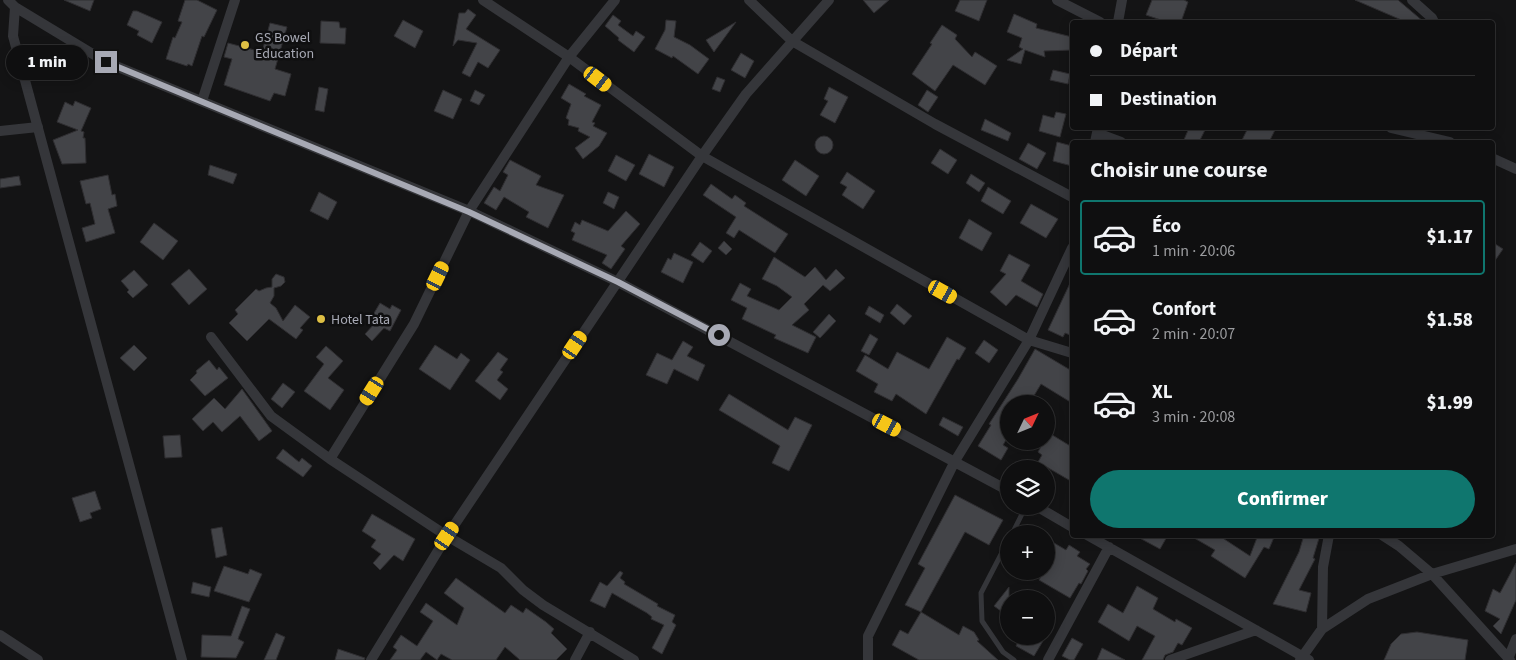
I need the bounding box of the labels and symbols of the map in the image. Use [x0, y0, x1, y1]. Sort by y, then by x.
place label: GS Bowel Education [255, 28, 314, 64]
marker: GS Bowel Education [239, 39, 251, 51]
callout: 1 min [6, 44, 88, 80]
route end [95, 51, 117, 73]
car [581, 64, 614, 94]
car [424, 259, 451, 293]
car [926, 278, 959, 306]
place label: Hotel Tata [331, 310, 390, 330]
marker: Hotel Tata [315, 313, 327, 325]
route start [708, 324, 730, 346]
car [560, 328, 589, 362]
car [357, 374, 386, 408]
north arrow [1000, 395, 1055, 450]
car [870, 411, 903, 439]
car [432, 519, 461, 553]

